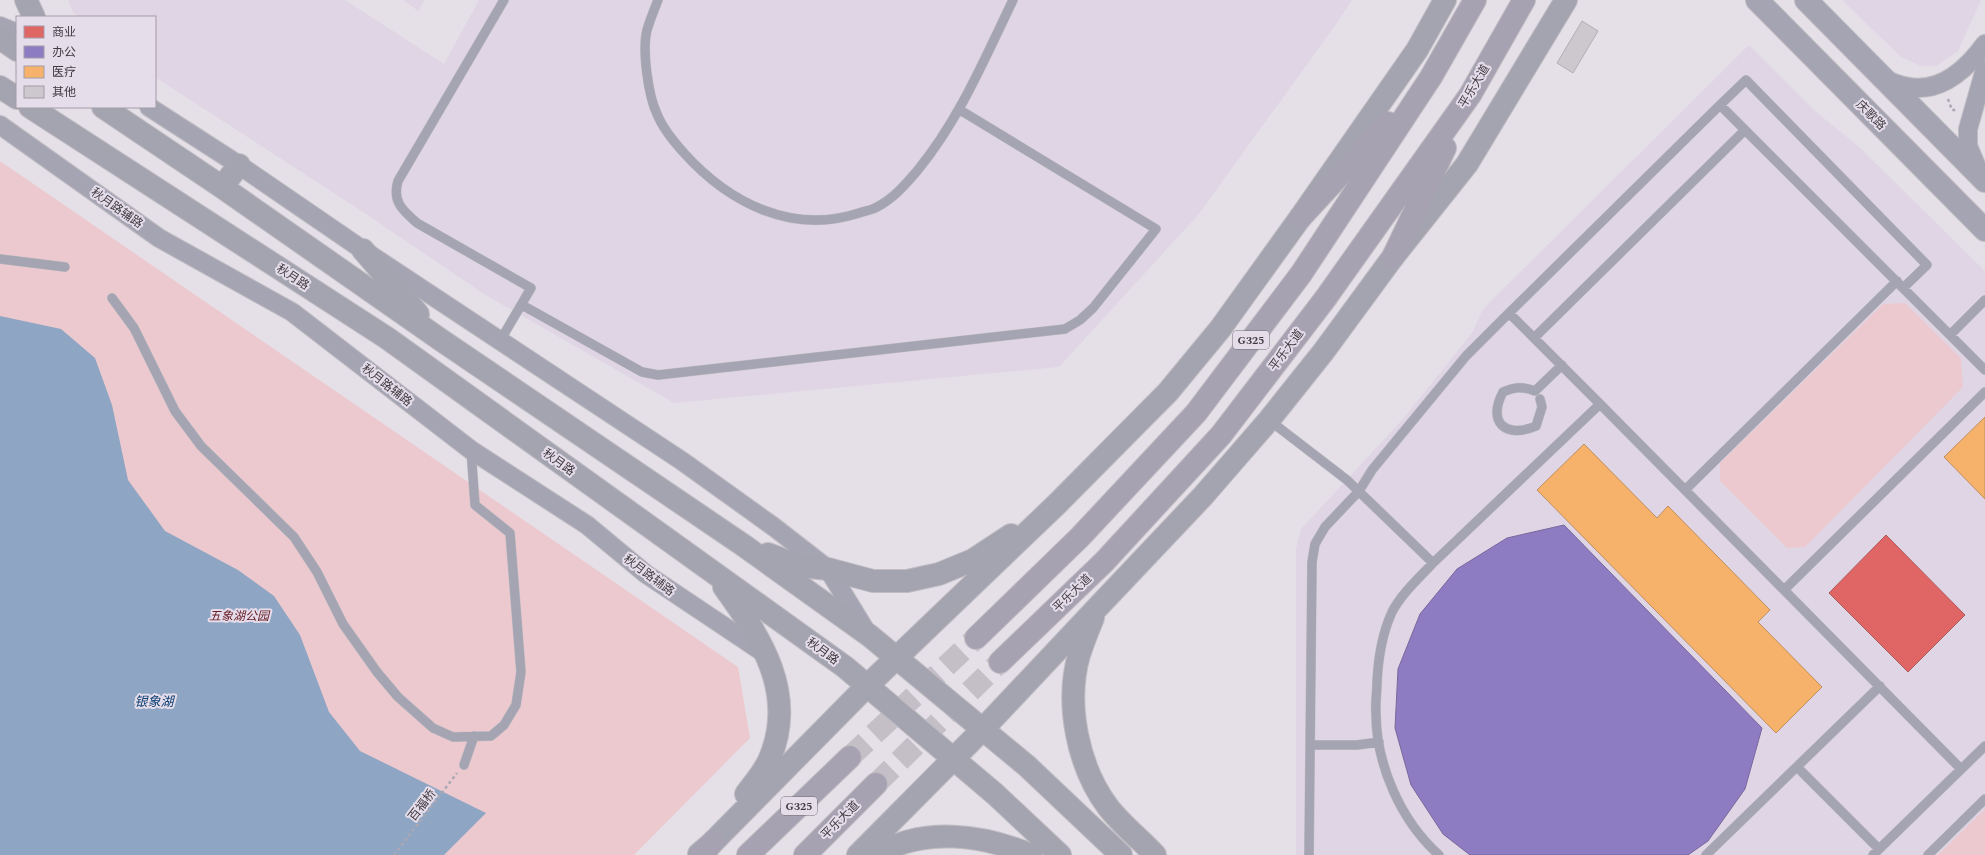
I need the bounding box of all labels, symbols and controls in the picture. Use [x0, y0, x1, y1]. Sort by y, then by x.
legend [16, 16, 156, 108]
text: 商业 [52, 23, 76, 42]
text: 办公 [52, 43, 76, 62]
street label: 平乐大道 [1454, 61, 1495, 112]
text: 医疗 [52, 63, 76, 82]
text: 其他 [52, 83, 76, 102]
street label: 庆歌路 [1851, 96, 1890, 135]
street label: 秋月路辅路 [87, 183, 147, 233]
street label: 秋月路 [272, 260, 313, 295]
street label: 平乐大道 [1264, 325, 1308, 375]
road number: G325 [1233, 331, 1269, 349]
street label: 秋月路辅路 [357, 359, 416, 411]
street label: 秋月路 [539, 444, 579, 481]
street label: 秋月路辅路 [619, 550, 678, 601]
street label: 平乐大道 [1048, 570, 1096, 617]
park label: 五象湖公园 [209, 607, 271, 626]
street label: 秋月路 [803, 633, 843, 670]
water label: 银象湖 [134, 692, 175, 712]
street label: 百福桥 [404, 785, 441, 825]
road number: G325 [781, 797, 817, 815]
street label: 平乐大道 [817, 797, 864, 844]

